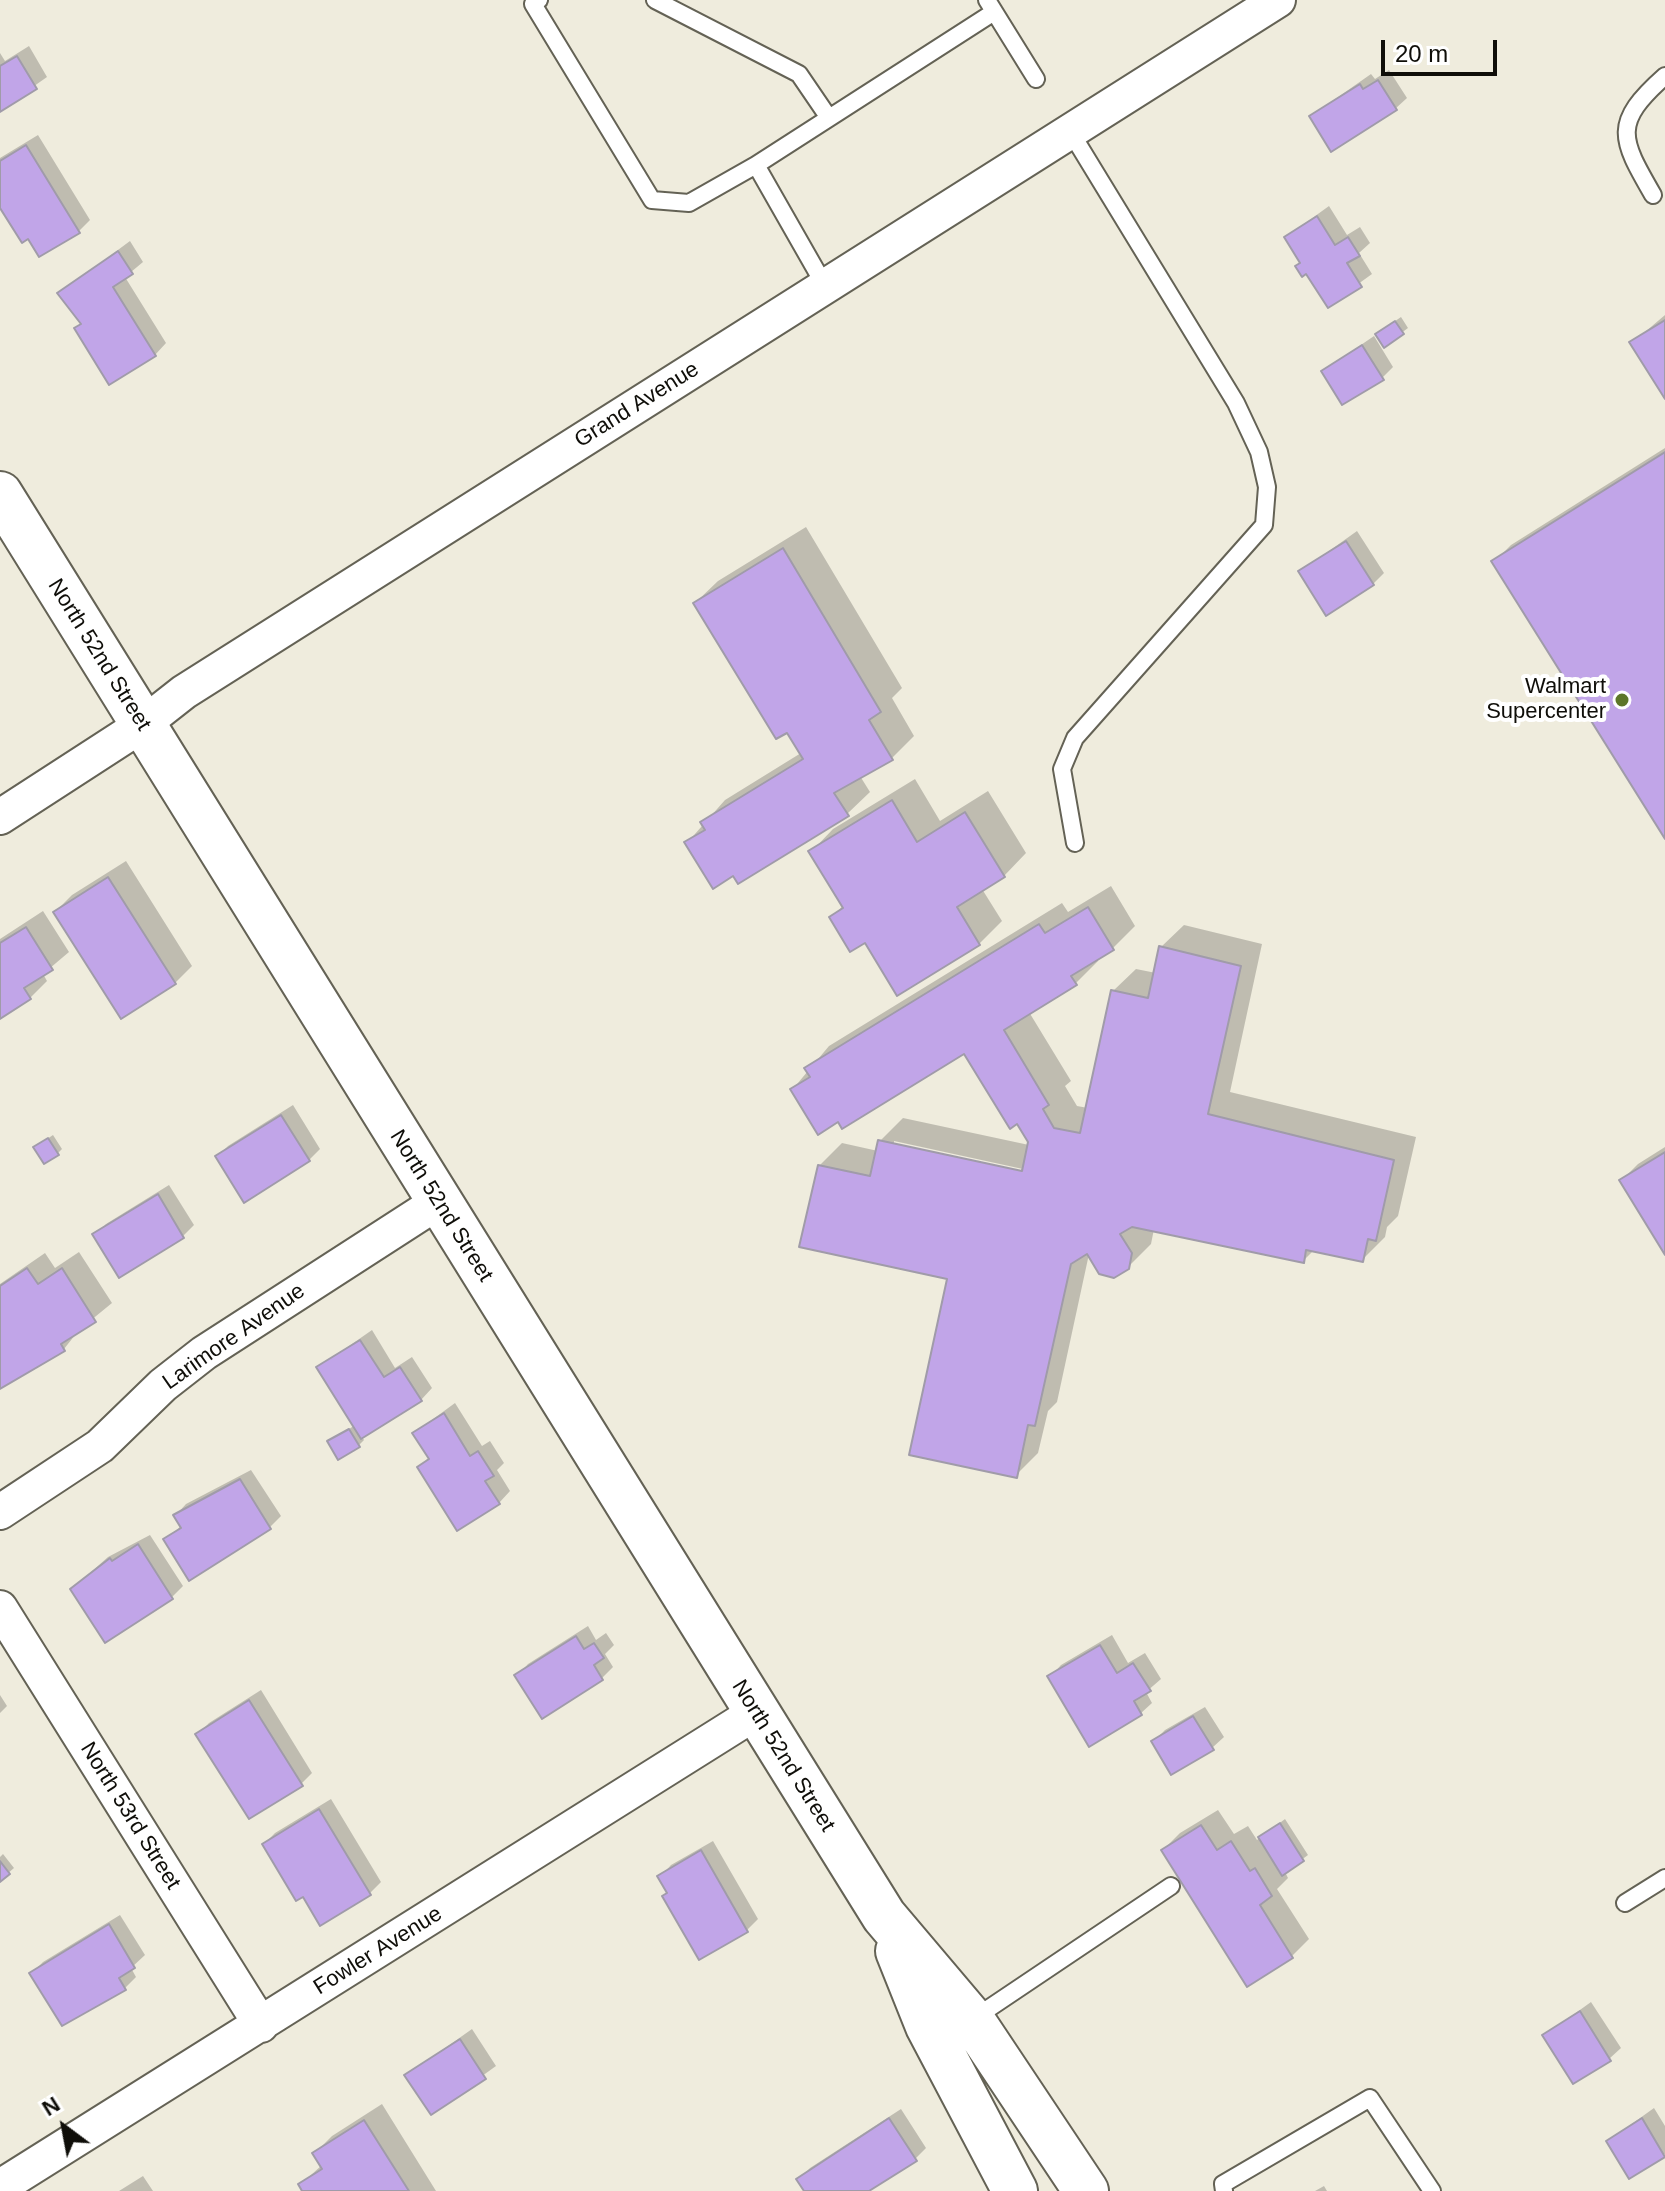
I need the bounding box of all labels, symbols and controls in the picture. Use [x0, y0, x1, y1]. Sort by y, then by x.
scale bar [1385, 24, 1501, 74]
text: 20 m [1395, 40, 1448, 67]
street label: Grand Avenue [570, 356, 704, 454]
street label: North 52nd Street [42, 574, 156, 736]
place label: Walmart Supercenter [1486, 674, 1606, 726]
marker: Walmart Supercenter [1613, 691, 1631, 709]
street label: North 52nd Street [384, 1125, 498, 1287]
street label: Larimore Avenue [158, 1278, 310, 1396]
street label: North 52nd Street [726, 1675, 840, 1837]
street label: North 53rd Street [74, 1737, 186, 1895]
street label: Fowler Avenue [309, 1901, 447, 2001]
north arrow [24, 2087, 104, 2167]
text: N [38, 2091, 64, 2121]

